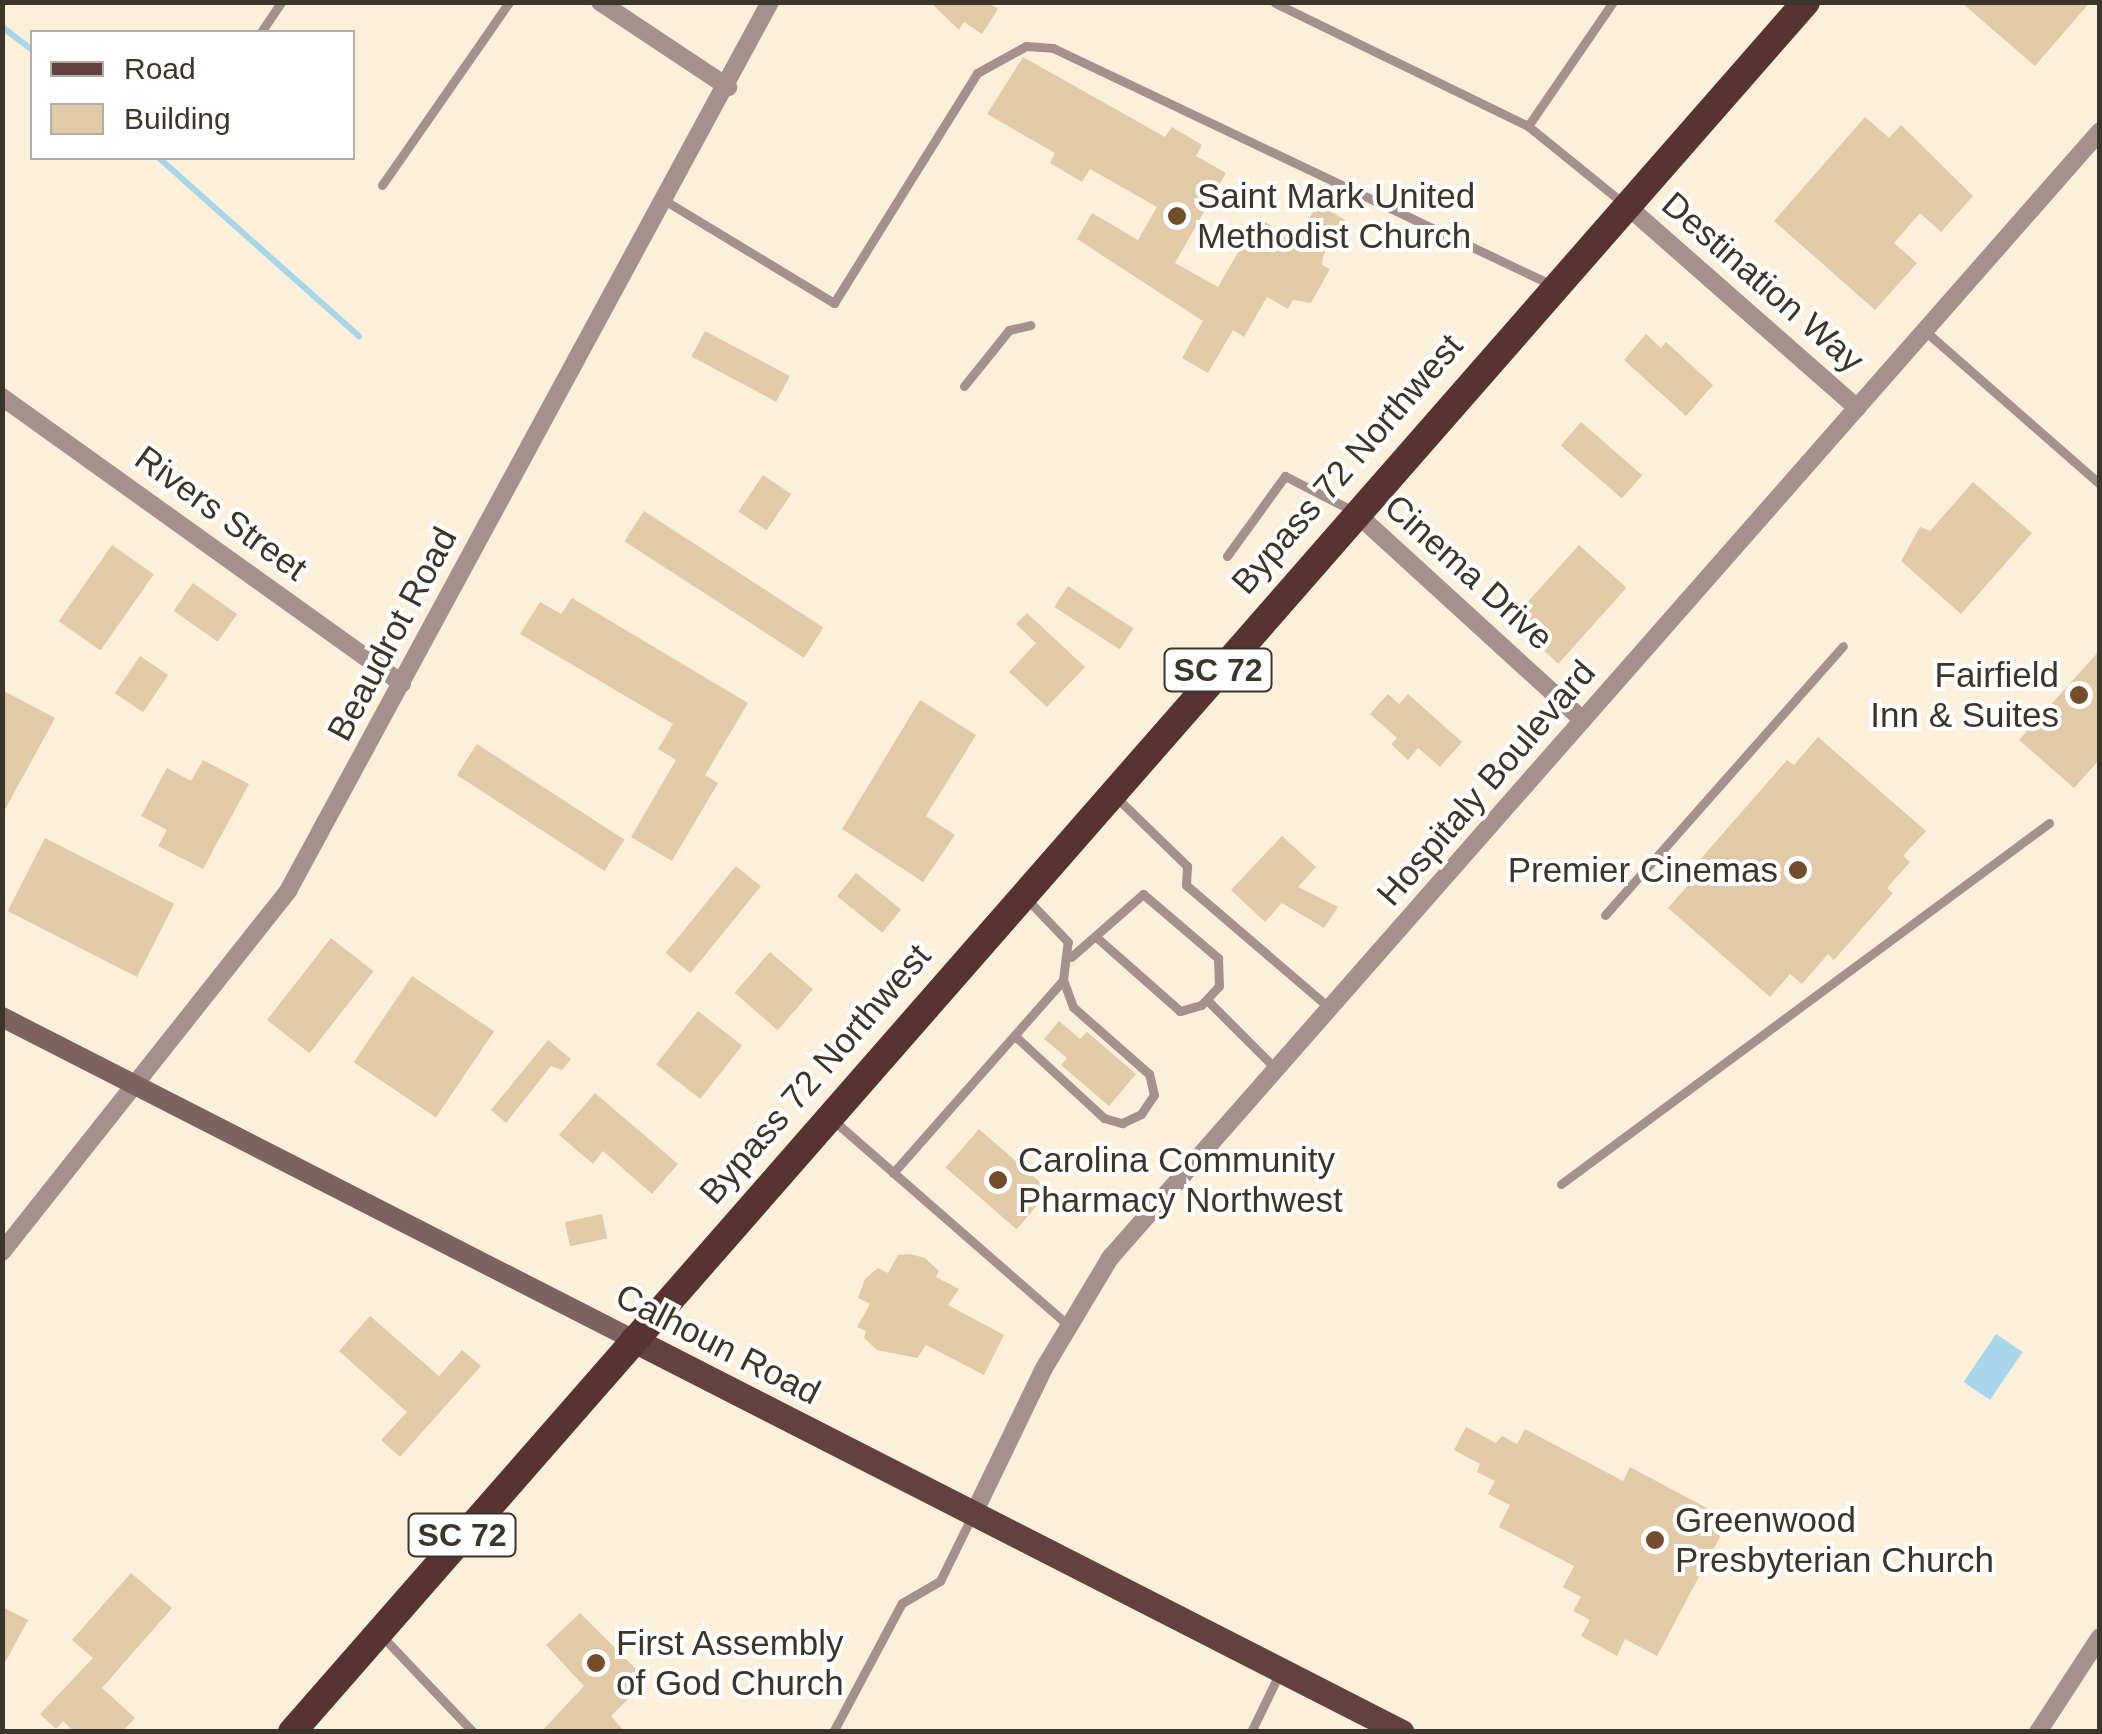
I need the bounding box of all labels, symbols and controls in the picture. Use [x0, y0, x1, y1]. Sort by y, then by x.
legend [30, 30, 355, 160]
text: Road [124, 52, 196, 85]
text: Building [124, 102, 231, 135]
place label: Saint Mark United Methodist Church [1197, 175, 1475, 257]
street label: Destination Way [1654, 183, 1872, 381]
marker: Saint Mark United Methodist Church [1166, 205, 1188, 227]
street label: Bypass 72 Northwest [1223, 325, 1471, 603]
street label: Rivers Street [127, 437, 315, 589]
street label: Cinema Drive [1376, 485, 1562, 659]
street label: Beaudrot Road [318, 520, 466, 748]
road number: SC 72 [1163, 643, 1273, 697]
street label: Hospitaly Boulevard [1368, 652, 1604, 914]
place label: Fairfield Inn & Suites [1870, 654, 2059, 736]
marker: Fairfield Inn & Suites [2068, 684, 2090, 706]
place label: Premier Cinemas [1508, 849, 1778, 891]
marker: Premier Cinemas [1787, 859, 1809, 881]
street label: Bypass 72 Northwest [691, 935, 939, 1213]
place label: Carolina Community Pharmacy Northwest [1018, 1139, 1343, 1221]
marker: Carolina Community Pharmacy Northwest [987, 1169, 1009, 1191]
street label: Calhoun Road [609, 1274, 827, 1414]
place label: Greenwood Presbyterian Church [1675, 1499, 1994, 1581]
road number: SC 72 [407, 1508, 517, 1562]
marker: Greenwood Presbyterian Church [1644, 1529, 1666, 1551]
place label: First Assembly of God Church [616, 1622, 845, 1704]
marker: First Assembly of God Church [585, 1652, 607, 1674]

